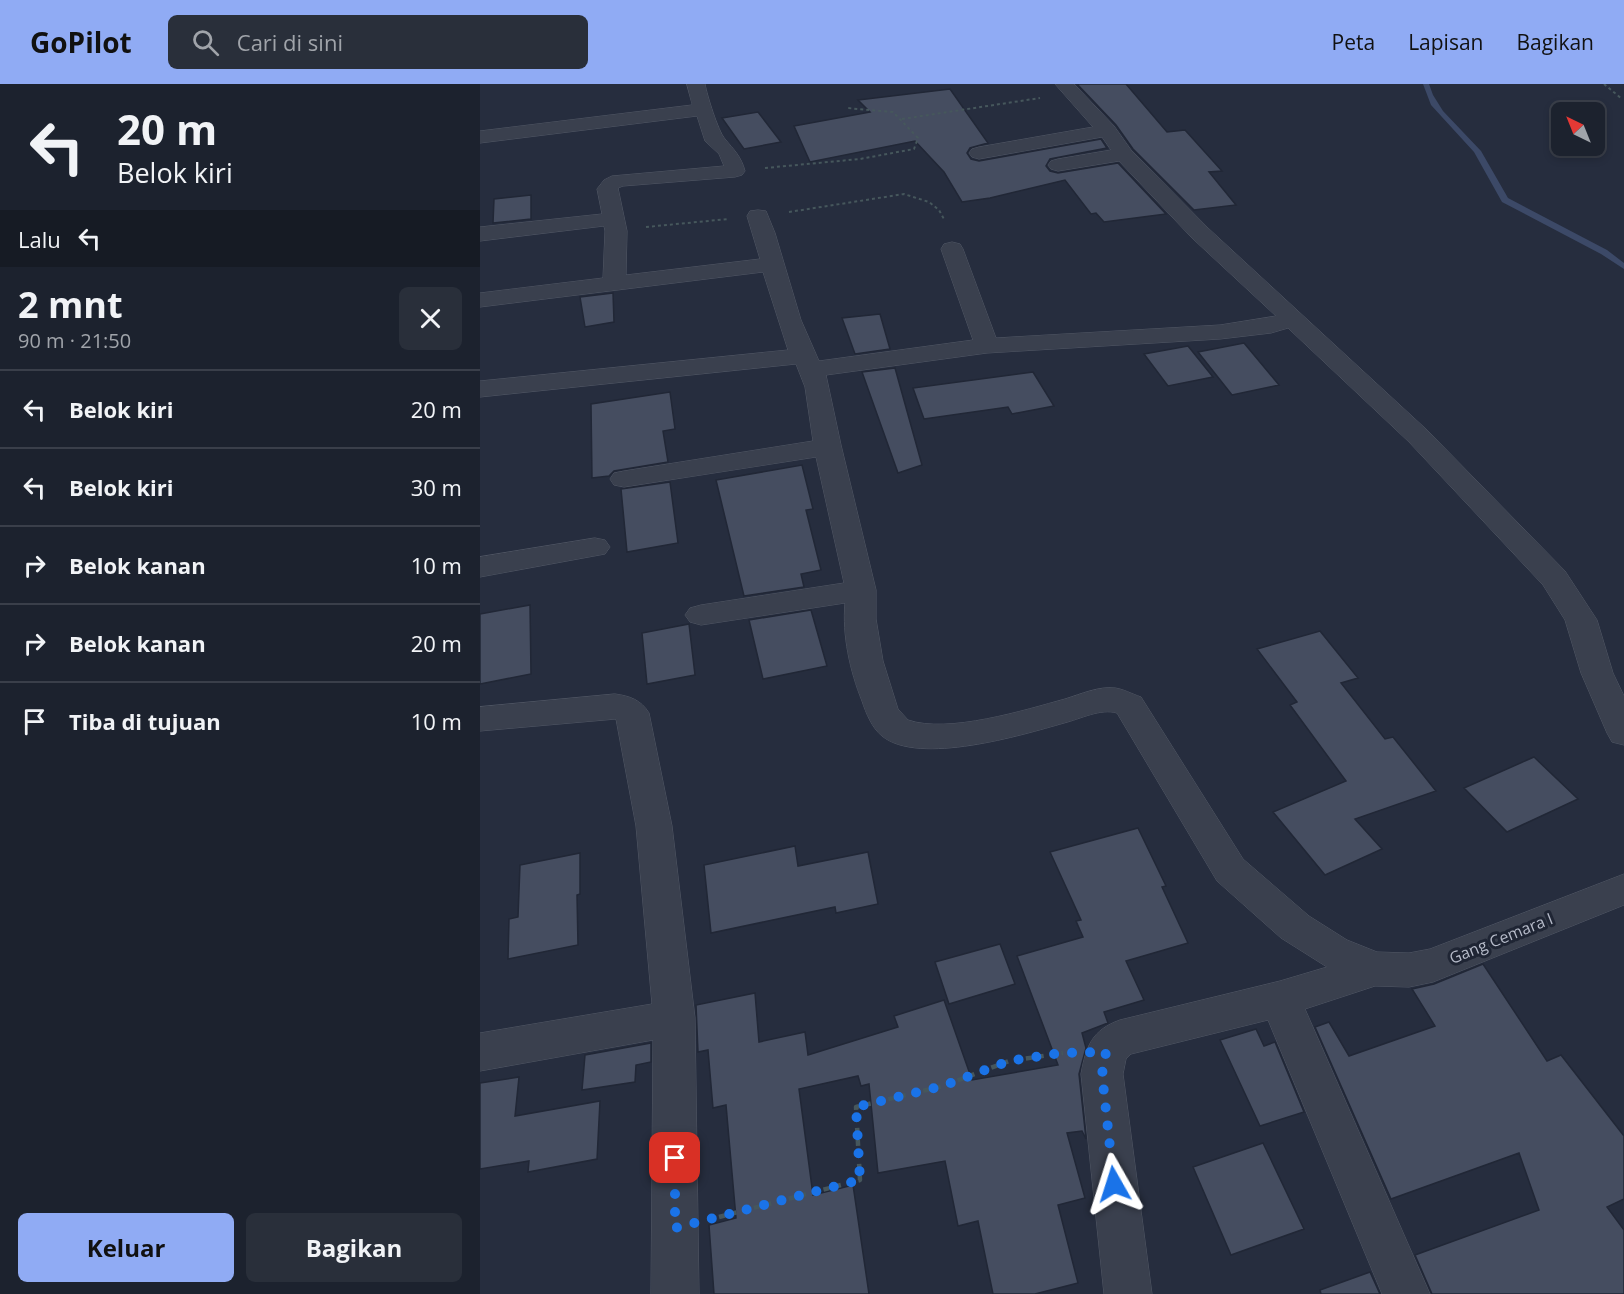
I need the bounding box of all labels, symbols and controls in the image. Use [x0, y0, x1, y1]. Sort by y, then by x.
search box [168, 15, 588, 69]
text: GoPilot [30, 23, 132, 61]
icon: search [189, 26, 222, 59]
text: Cari di sini [237, 27, 343, 57]
text: Peta [1332, 28, 1375, 56]
text: Lapisan [1408, 28, 1483, 56]
text: Bagikan [1516, 28, 1594, 56]
text: 20 m [117, 100, 217, 157]
north arrow [1551, 102, 1605, 156]
map controls [1551, 102, 1605, 156]
icon: left [18, 108, 96, 186]
text: Belok kiri [117, 154, 233, 191]
icon: left [73, 222, 106, 255]
text: Lalu [18, 224, 61, 254]
text: 2 mnt [18, 280, 123, 329]
button: close [399, 287, 462, 350]
text: 90 m · 21:50 [18, 327, 131, 354]
icon: left [18, 393, 51, 426]
text: Belok kiri [69, 394, 174, 424]
text: 20 m [411, 394, 462, 424]
icon: left [18, 471, 51, 504]
text: Belok kiri [69, 472, 174, 502]
text: 30 m [411, 472, 462, 502]
icon: right [18, 549, 51, 582]
text: Belok kanan [69, 550, 206, 580]
text: 10 m [411, 550, 462, 580]
icon: right [18, 627, 51, 660]
text: Belok kanan [69, 628, 206, 658]
text: 20 m [411, 628, 462, 658]
icon: arrive [18, 705, 51, 738]
text: Tiba di tujuan [69, 706, 221, 736]
text: 10 m [411, 706, 462, 736]
street label: Gang Cemara I [1446, 907, 1556, 969]
pin [649, 1132, 700, 1183]
icon: arrive [658, 1141, 691, 1174]
position arrow [1082, 1152, 1146, 1216]
button: Keluar [18, 1213, 234, 1282]
button: Bagikan [246, 1213, 462, 1282]

